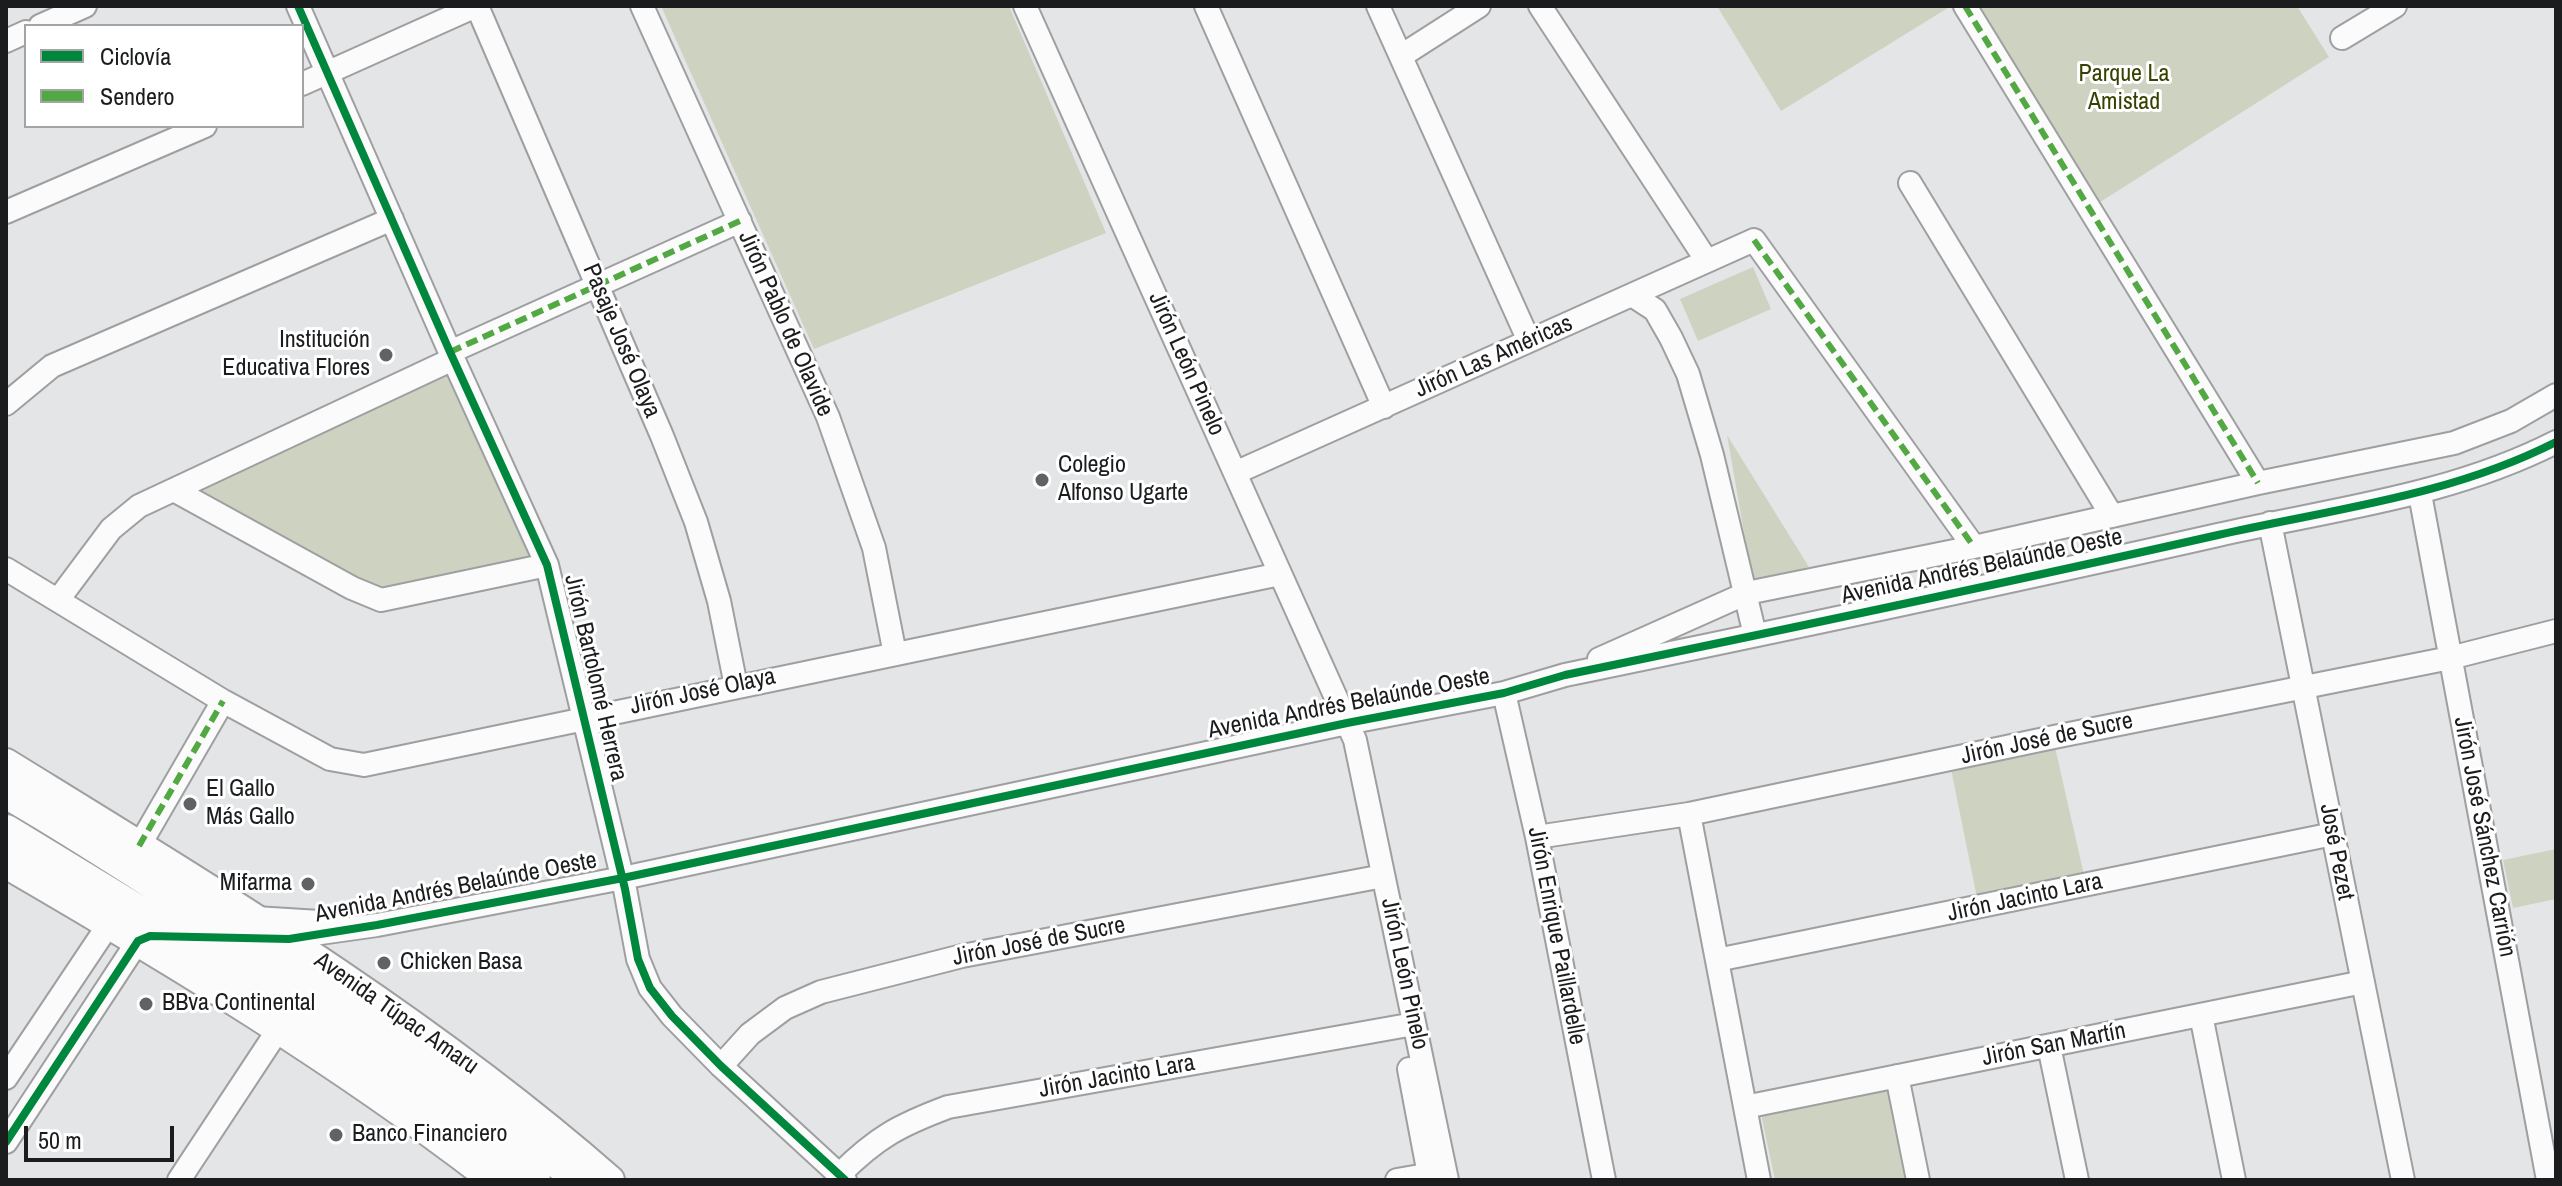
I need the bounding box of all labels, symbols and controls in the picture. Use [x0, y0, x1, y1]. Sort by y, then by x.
legend [24, 24, 304, 128]
text: Ciclovía [100, 40, 171, 72]
park label: Parque La Amistad [2079, 61, 2169, 117]
text: Sendero [100, 80, 174, 112]
street label: Jirón Pablo de Olavide [731, 227, 839, 421]
street label: Pasaje José Olaya [576, 260, 666, 422]
street label: Jirón León Pinelo [1141, 288, 1231, 440]
street label: Jirón Las Américas [1411, 309, 1577, 405]
place label: Institución Educativa Flores [222, 327, 370, 383]
marker: Institución Educativa Flores [377, 346, 395, 364]
place label: Colegio Alfonso Ugarte [1058, 452, 1188, 508]
marker: Colegio Alfonso Ugarte [1033, 471, 1051, 489]
street label: Avenida Andrés Belaúnde Oeste [1839, 523, 2125, 611]
street label: Jirón Bartolomé Herrera [557, 572, 633, 784]
street label: Jirón José Olaya [628, 663, 778, 721]
street label: Avenida Andrés Belaúnde Oeste [1206, 663, 1492, 745]
street label: Jirón José de Sucre [1958, 707, 2136, 771]
street label: Jirón José Sánchez Carrión [2447, 715, 2521, 959]
place label: El Gallo Más Gallo [206, 776, 295, 832]
marker: El Gallo Más Gallo [181, 795, 199, 813]
street label: José Pezet [2313, 801, 2359, 903]
street label: Jirón Enrique Paillardelle [1521, 825, 1591, 1047]
street label: Avenida Andrés Belaúnde Oeste [313, 847, 599, 929]
street label: Jirón Jacinto Lara [1945, 868, 2105, 928]
place label: Mifarma [220, 870, 292, 898]
marker: Mifarma [299, 875, 317, 893]
street label: Jirón León Pinelo [1374, 896, 1434, 1052]
street label: Jirón José de Sucre [950, 911, 1128, 973]
street label: Avenida Túpac Amaru [308, 947, 484, 1081]
place label: Chicken Basa [400, 949, 523, 977]
marker: Chicken Basa [375, 954, 393, 972]
place label: BBva Continental [162, 990, 315, 1018]
marker: BBva Continental [137, 995, 155, 1013]
street label: Jirón San Martín [1980, 1017, 2128, 1073]
street label: Jirón Jacinto Lara [1037, 1049, 1197, 1105]
scale bar [28, 1110, 178, 1160]
place label: Banco Financiero [352, 1121, 507, 1149]
text: 50 m [38, 1124, 82, 1156]
marker: Banco Financiero [327, 1126, 345, 1144]

